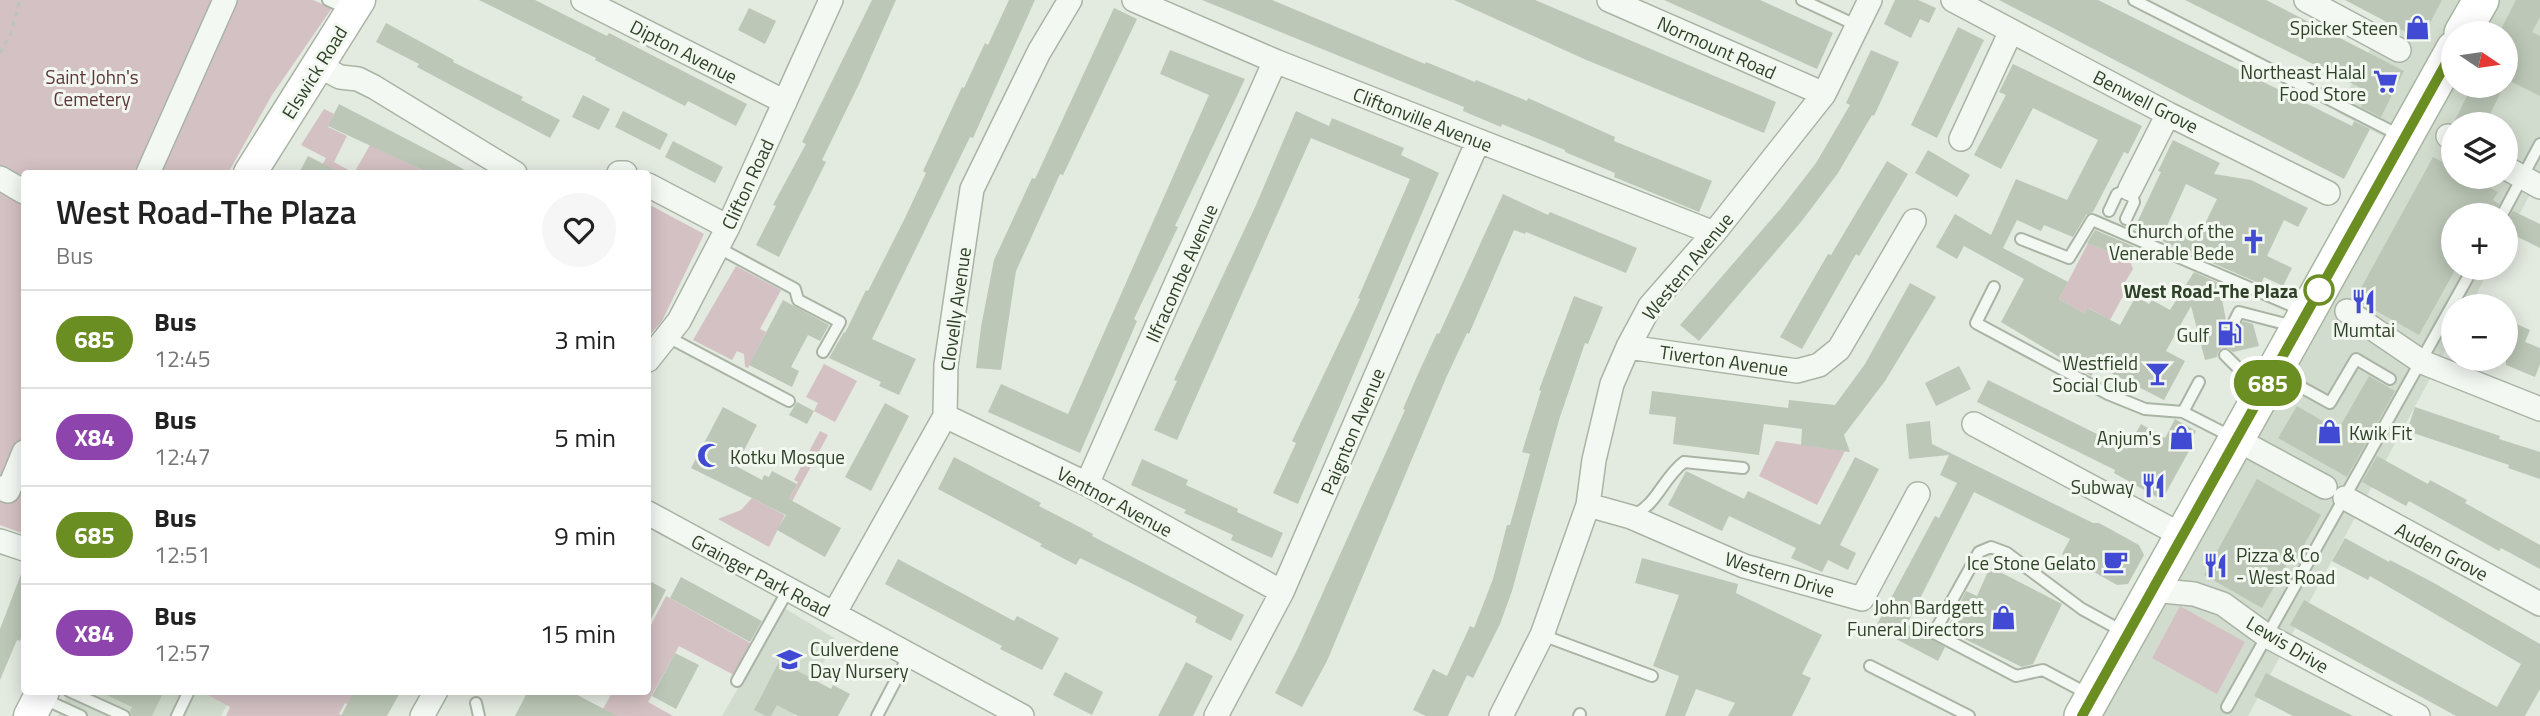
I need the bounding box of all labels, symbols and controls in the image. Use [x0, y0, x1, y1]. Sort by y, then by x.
street label: Normount Road [1653, 8, 1781, 86]
street label: Dipton Avenue [625, 12, 743, 90]
place label: Spicker Steen [2290, 13, 2398, 42]
shop icon: Spicker Steen [2404, 13, 2432, 41]
street label: Elswick Road [274, 20, 354, 124]
north arrow [2441, 21, 2518, 98]
map controls [2441, 21, 2518, 371]
place label: Northeast Halal Food Store [2240, 57, 2366, 108]
park label: Saint John's Cemetery [45, 62, 139, 113]
street label: Benwell Grove [2088, 62, 2204, 140]
supermarket icon: Northeast Halal Food Store [2372, 68, 2400, 96]
street label: Cliftonville Avenue [1349, 79, 1497, 159]
button: layers [2441, 112, 2518, 189]
street label: Clifton Road [713, 134, 781, 234]
text: West Road-The Plaza [56, 187, 357, 237]
button: heart [542, 193, 616, 267]
street label: Ilfracombe Avenue [1138, 199, 1224, 347]
button: + [2441, 203, 2518, 280]
street label: Western Avenue [1634, 206, 1740, 326]
place label: Church of the Venerable Bede [2109, 216, 2234, 267]
church icon: Church of the Venerable Bede [2240, 227, 2268, 255]
text: Bus [56, 238, 93, 273]
street label: Clovelly Avenue [932, 245, 978, 373]
marker: West Road-The Plaza [2304, 275, 2334, 305]
place label: West Road-The Plaza [2124, 276, 2298, 305]
restaurant icon: Mumtai [2350, 287, 2378, 315]
button: − [2441, 294, 2518, 371]
text: Bus [154, 302, 196, 341]
place label: Mumtai [2333, 315, 2395, 344]
text: 3 min [554, 320, 616, 359]
place label: Gulf [2177, 320, 2210, 349]
fuel station icon: Gulf [2215, 320, 2243, 348]
text: 685 [74, 321, 115, 357]
street label: Tiverton Avenue [1658, 337, 1790, 383]
text: 12:45 [154, 341, 211, 376]
place label: Westfield Social Club [2052, 348, 2138, 399]
bar icon: Westfield Social Club [2144, 359, 2172, 387]
line badge: 685 [2228, 360, 2308, 406]
street label: Paignton Avenue [1312, 363, 1392, 499]
text: 685 [2248, 365, 2288, 401]
text: Bus [154, 400, 196, 439]
text: 5 min [554, 418, 616, 457]
shop icon: Kwik Fit [2315, 418, 2343, 446]
place label: Kwik Fit [2349, 418, 2412, 447]
text: X84 [74, 419, 115, 455]
place label: Anjum's [2097, 423, 2161, 452]
shop icon: Anjum's [2167, 423, 2195, 451]
text: 12:47 [154, 439, 211, 474]
mosque icon: Kotku Mosque [696, 442, 724, 470]
place label: Kotku Mosque [730, 442, 845, 471]
street label: Ventnor Avenue [1052, 458, 1178, 544]
place label: Subway [2071, 472, 2134, 501]
restaurant icon: Subway [2140, 472, 2168, 500]
text: Bus [154, 498, 196, 537]
street label: Auden Grove [2390, 514, 2494, 588]
text: 9 min [554, 516, 616, 555]
text: 685 [74, 517, 115, 553]
street label: Grainger Park Road [686, 526, 836, 624]
text: 12:51 [154, 537, 211, 572]
place label: Pizza & Co - West Road [2236, 540, 2335, 591]
street label: Western Drive [1721, 544, 1839, 604]
place label: Ice Stone Gelato [1967, 548, 2096, 577]
cafe icon: Ice Stone Gelato [2102, 548, 2130, 576]
restaurant icon: Pizza & Co - West Road [2202, 551, 2230, 579]
place label: John Bardgett Funeral Directors [1847, 592, 1984, 643]
text: Bus [154, 596, 196, 635]
shop icon: John Bardgett Funeral Directors [1990, 603, 2018, 631]
street label: Lewis Drive [2241, 608, 2335, 680]
text: 15 min [540, 614, 616, 653]
text: X84 [74, 615, 115, 651]
place label: Culverdene Day Nursery [810, 634, 909, 685]
text: 12:57 [154, 635, 211, 670]
school or university icon: Culverdene Day Nursery [776, 645, 804, 673]

